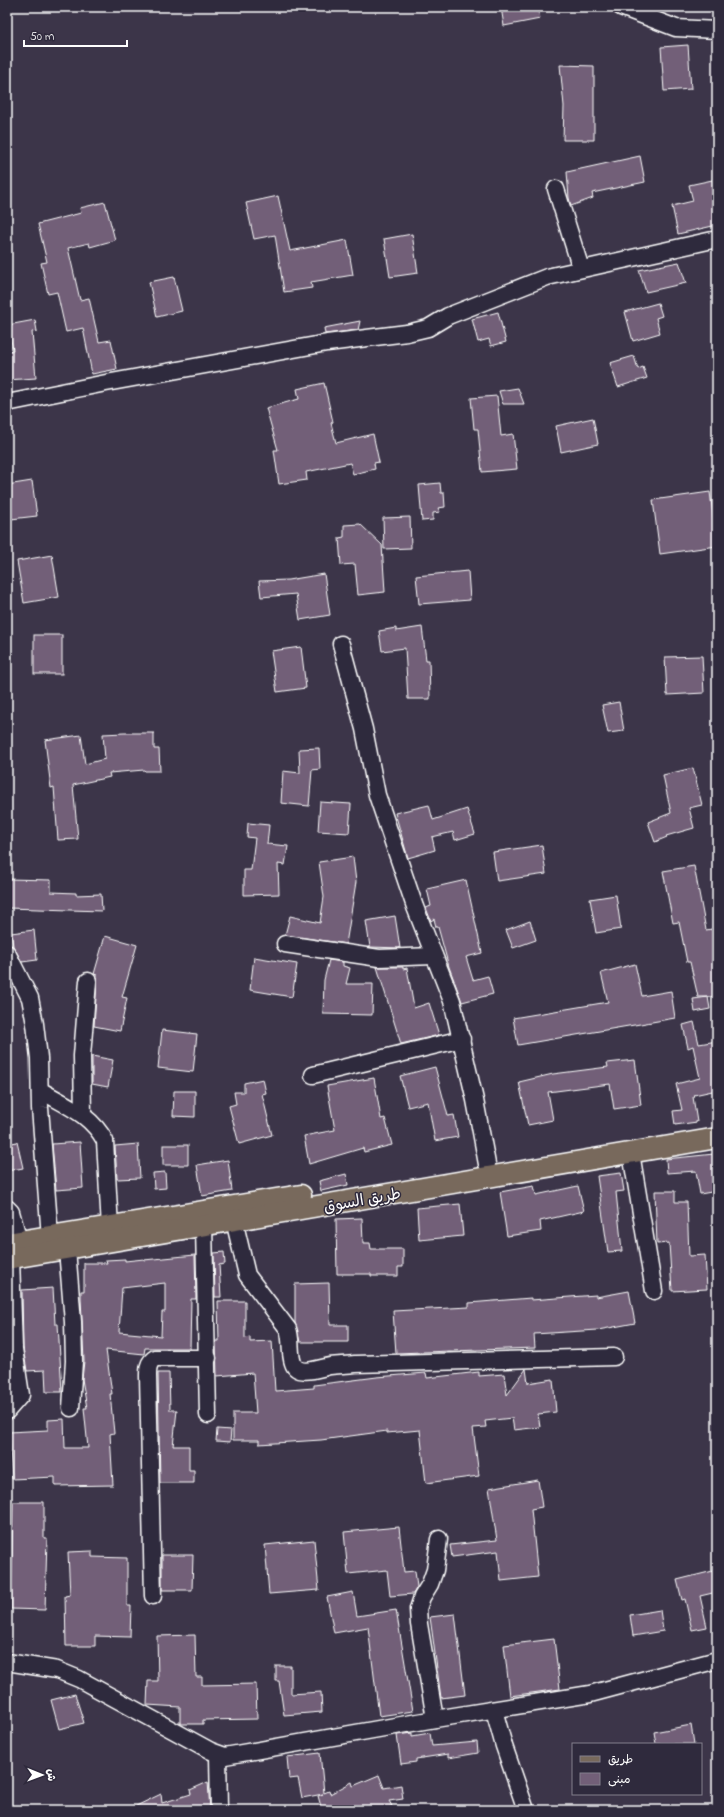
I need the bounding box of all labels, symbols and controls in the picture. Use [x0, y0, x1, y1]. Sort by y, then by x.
scale bar [24, 22, 127, 48]
text: 50 m [30, 28, 54, 46]
street label: طريق السوق [322, 1182, 403, 1220]
legend [572, 1743, 702, 1795]
text: طريق [608, 1751, 633, 1769]
north arrow [22, 1755, 62, 1795]
text: ش [43, 1769, 59, 1781]
text: مبنى [608, 1771, 631, 1789]

